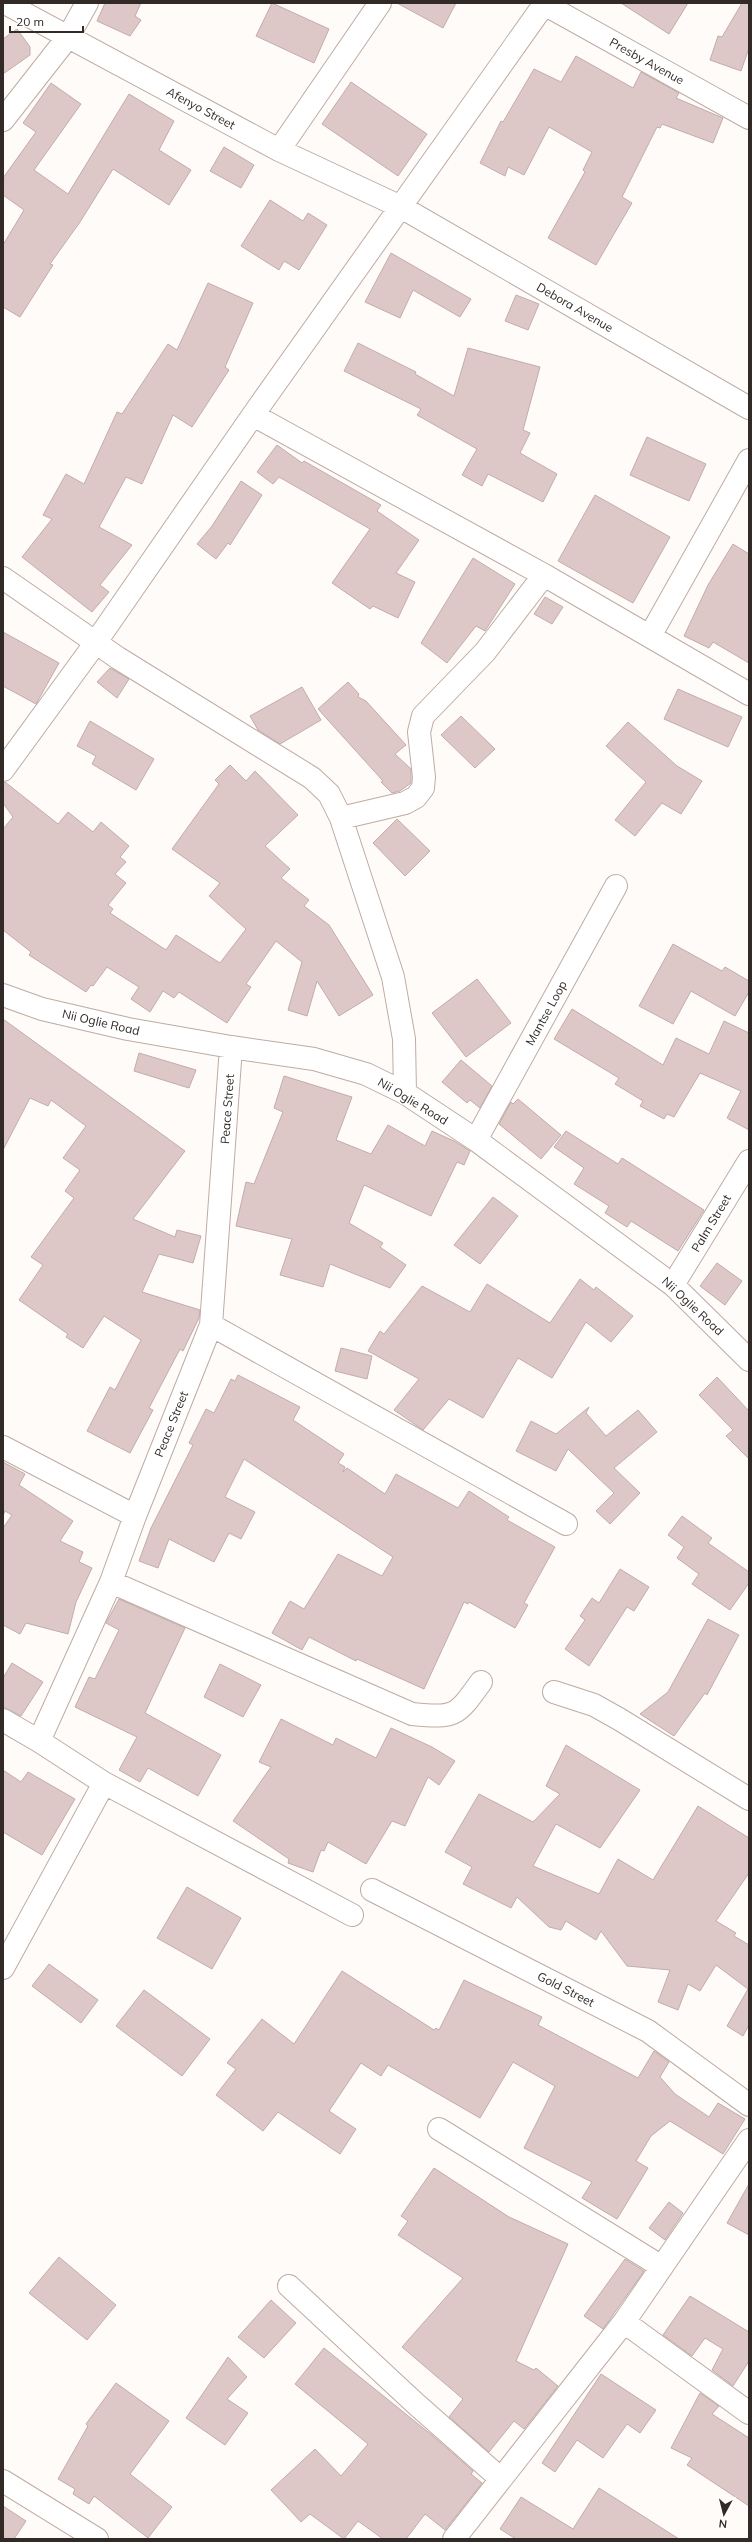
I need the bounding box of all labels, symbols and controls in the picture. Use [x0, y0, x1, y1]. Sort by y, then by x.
scale bar [10, 8, 83, 34]
text: 20 m [16, 14, 44, 29]
street label: Presby Avenue [607, 34, 687, 88]
street label: Afenyo Street [164, 84, 238, 132]
street label: Debora Avenue [534, 279, 616, 335]
street label: Mantse Loop [522, 978, 570, 1048]
street label: Nii Oglie Road [61, 1006, 141, 1038]
street label: Peace Street [217, 1074, 237, 1144]
street label: Nii Oglie Road [375, 1074, 451, 1128]
street label: Palm Street [688, 1192, 734, 1254]
street label: Nii Oglie Road [659, 1274, 727, 1338]
street label: Peace Street [151, 1389, 191, 1459]
street label: Gold Street [535, 1968, 597, 2010]
north arrow [704, 2494, 744, 2534]
text: N [718, 2516, 728, 2531]

